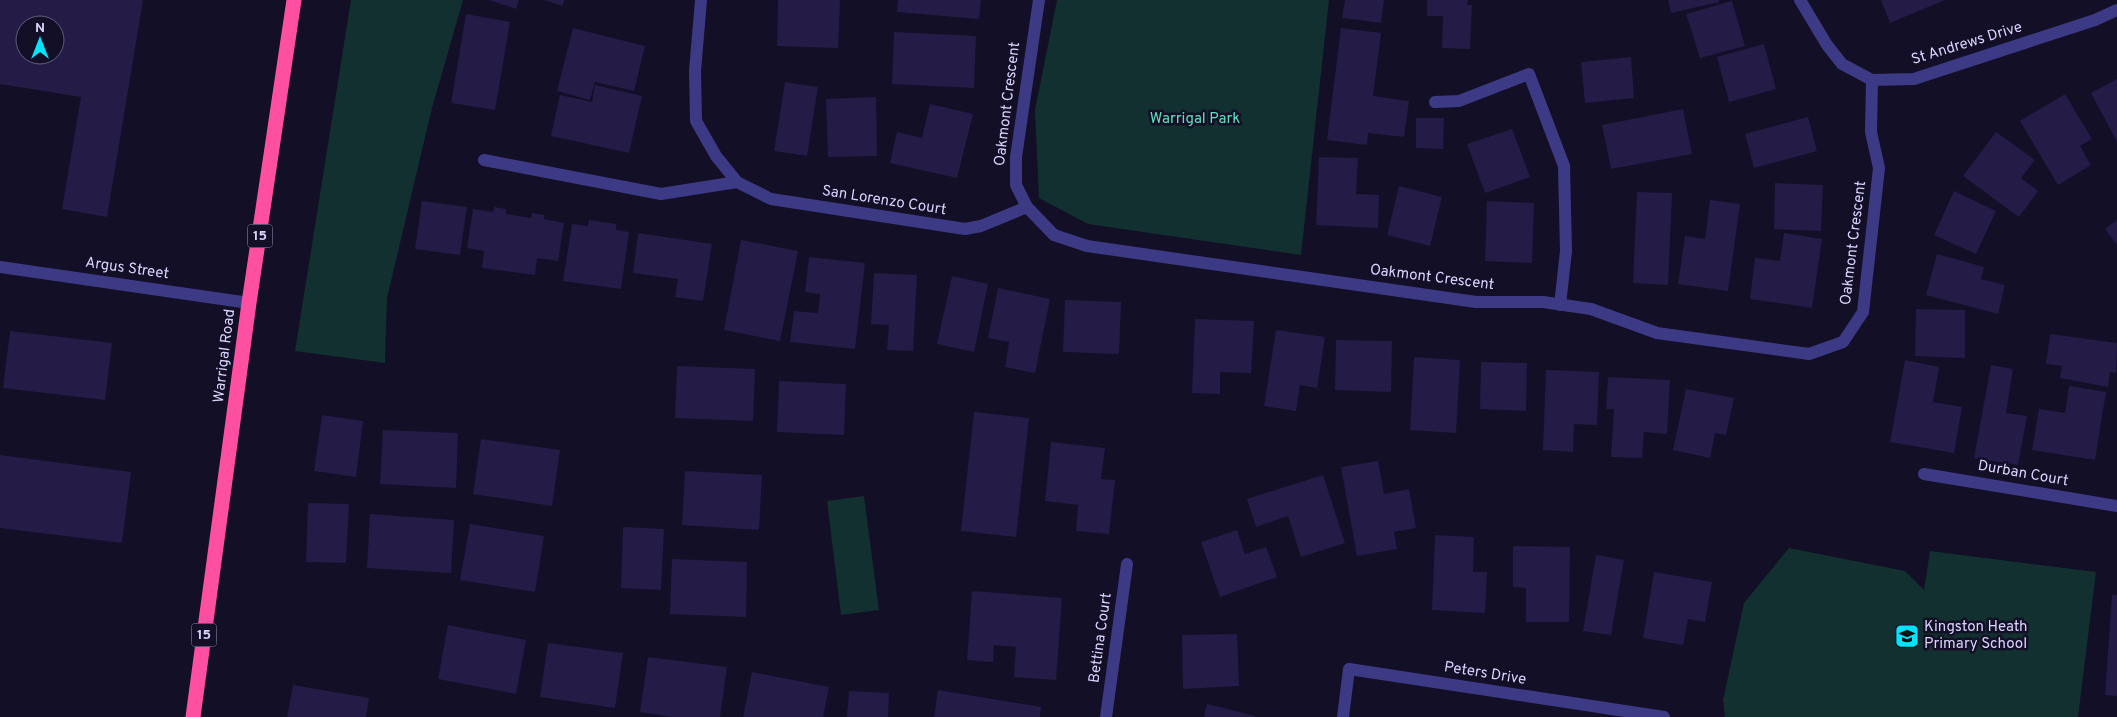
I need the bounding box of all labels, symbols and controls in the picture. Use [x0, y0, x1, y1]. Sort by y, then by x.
north arrow [15, 15, 65, 65]
street label: St Andrews Drive [1909, 18, 2025, 70]
text: N [35, 20, 45, 37]
street label: Oakmont Crescent [991, 41, 1025, 167]
park label: Warrigal Park [1150, 110, 1240, 129]
street label: Oakmont Crescent [1837, 180, 1871, 306]
street label: San Lorenzo Court [820, 182, 948, 220]
road number: 15 [248, 225, 272, 248]
street label: Argus Street [84, 254, 170, 284]
street label: Oakmont Crescent [1369, 261, 1495, 295]
street label: Warrigal Road [210, 308, 240, 404]
street label: Durban Court [1976, 457, 2070, 491]
street label: Bettina Court [1085, 592, 1117, 684]
place label: Kingston Heath Primary School [1924, 618, 2028, 654]
school or university icon: Kingston Heath Primary School [1894, 623, 1920, 649]
road number: 15 [192, 624, 216, 646]
street label: Peters Drive [1443, 658, 1527, 690]

